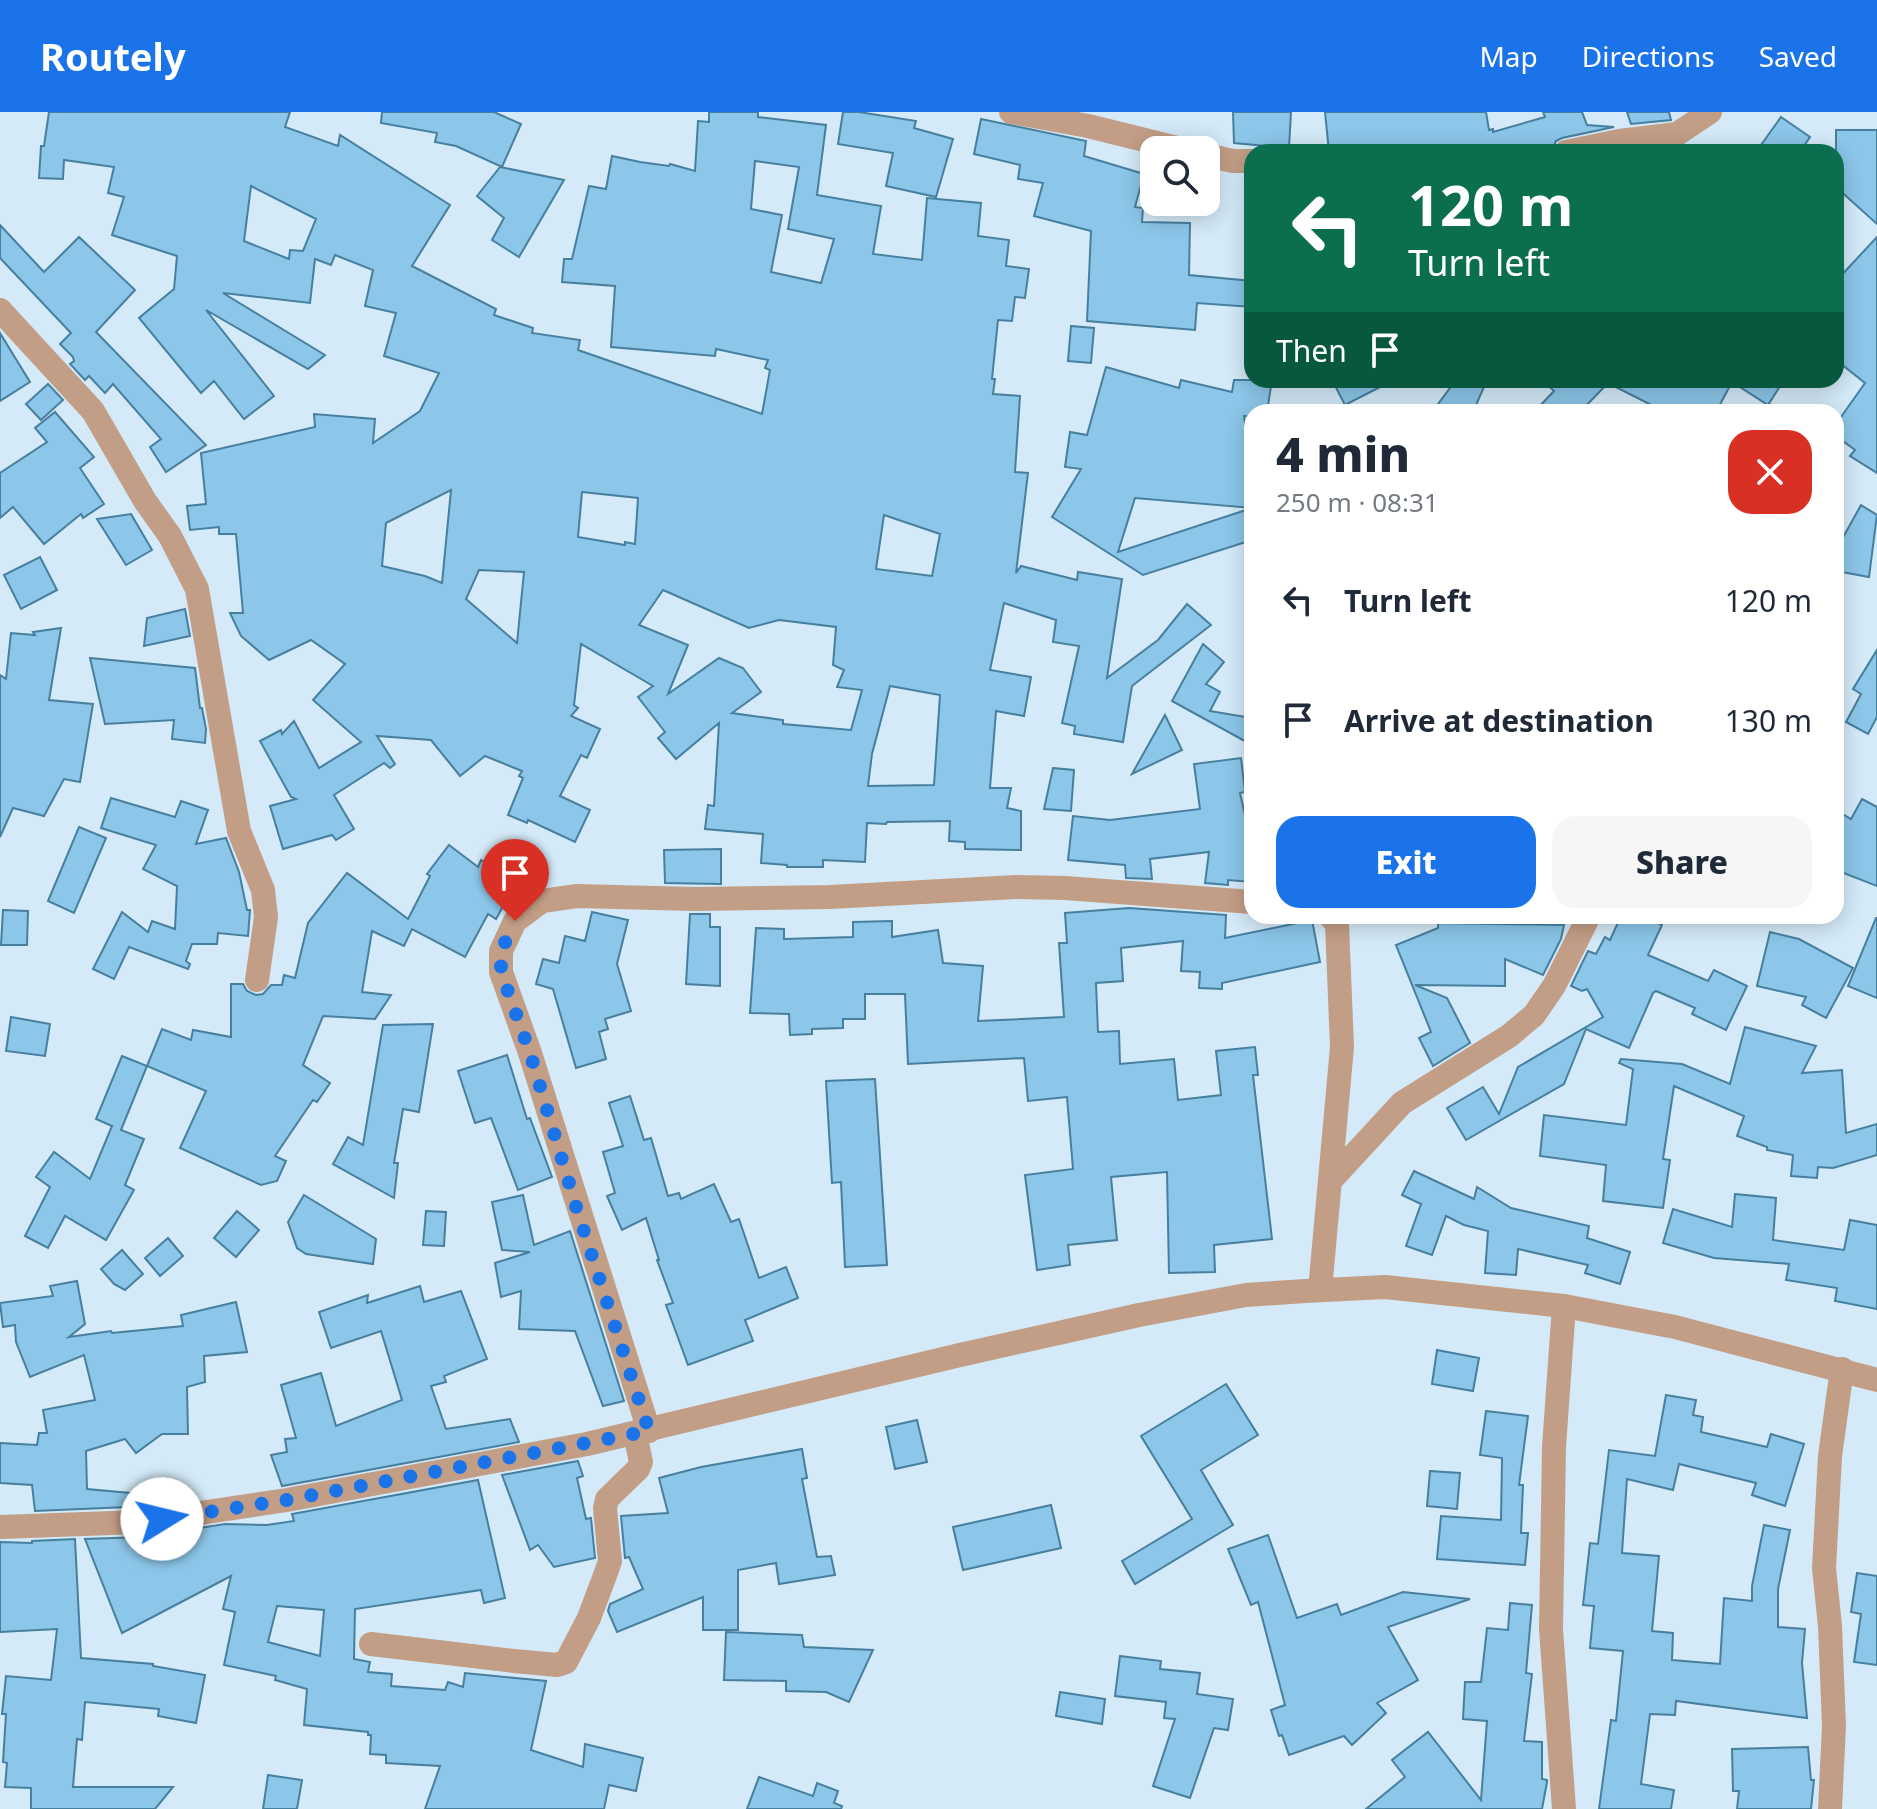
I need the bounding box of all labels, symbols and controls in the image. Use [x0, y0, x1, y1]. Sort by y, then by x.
text: Routely [40, 30, 186, 82]
text: Map [1479, 37, 1538, 75]
text: Directions [1582, 37, 1715, 75]
text: Saved [1759, 37, 1837, 75]
map controls [1140, 136, 1220, 216]
button: search [1140, 136, 1220, 216]
text: 120 m [1408, 166, 1573, 242]
icon: left [1276, 176, 1380, 280]
text: Turn left [1408, 238, 1550, 287]
icon: arrive [1363, 328, 1407, 372]
text: Then [1276, 330, 1347, 371]
text: 4 min [1276, 421, 1410, 486]
button: close [1728, 430, 1812, 514]
text: 250 m · 08:31 [1276, 484, 1439, 520]
icon: left [1276, 578, 1320, 622]
text: Turn left [1344, 580, 1472, 621]
text: 120 m [1725, 580, 1812, 621]
icon: arrive [1276, 698, 1320, 742]
text: Arrive at destination [1344, 700, 1654, 741]
text: 130 m [1725, 700, 1812, 741]
button: Exit [1276, 816, 1536, 908]
button: Share [1552, 816, 1812, 908]
pin [481, 839, 549, 921]
icon: arrive [493, 851, 537, 895]
position arrow [120, 1477, 204, 1561]

